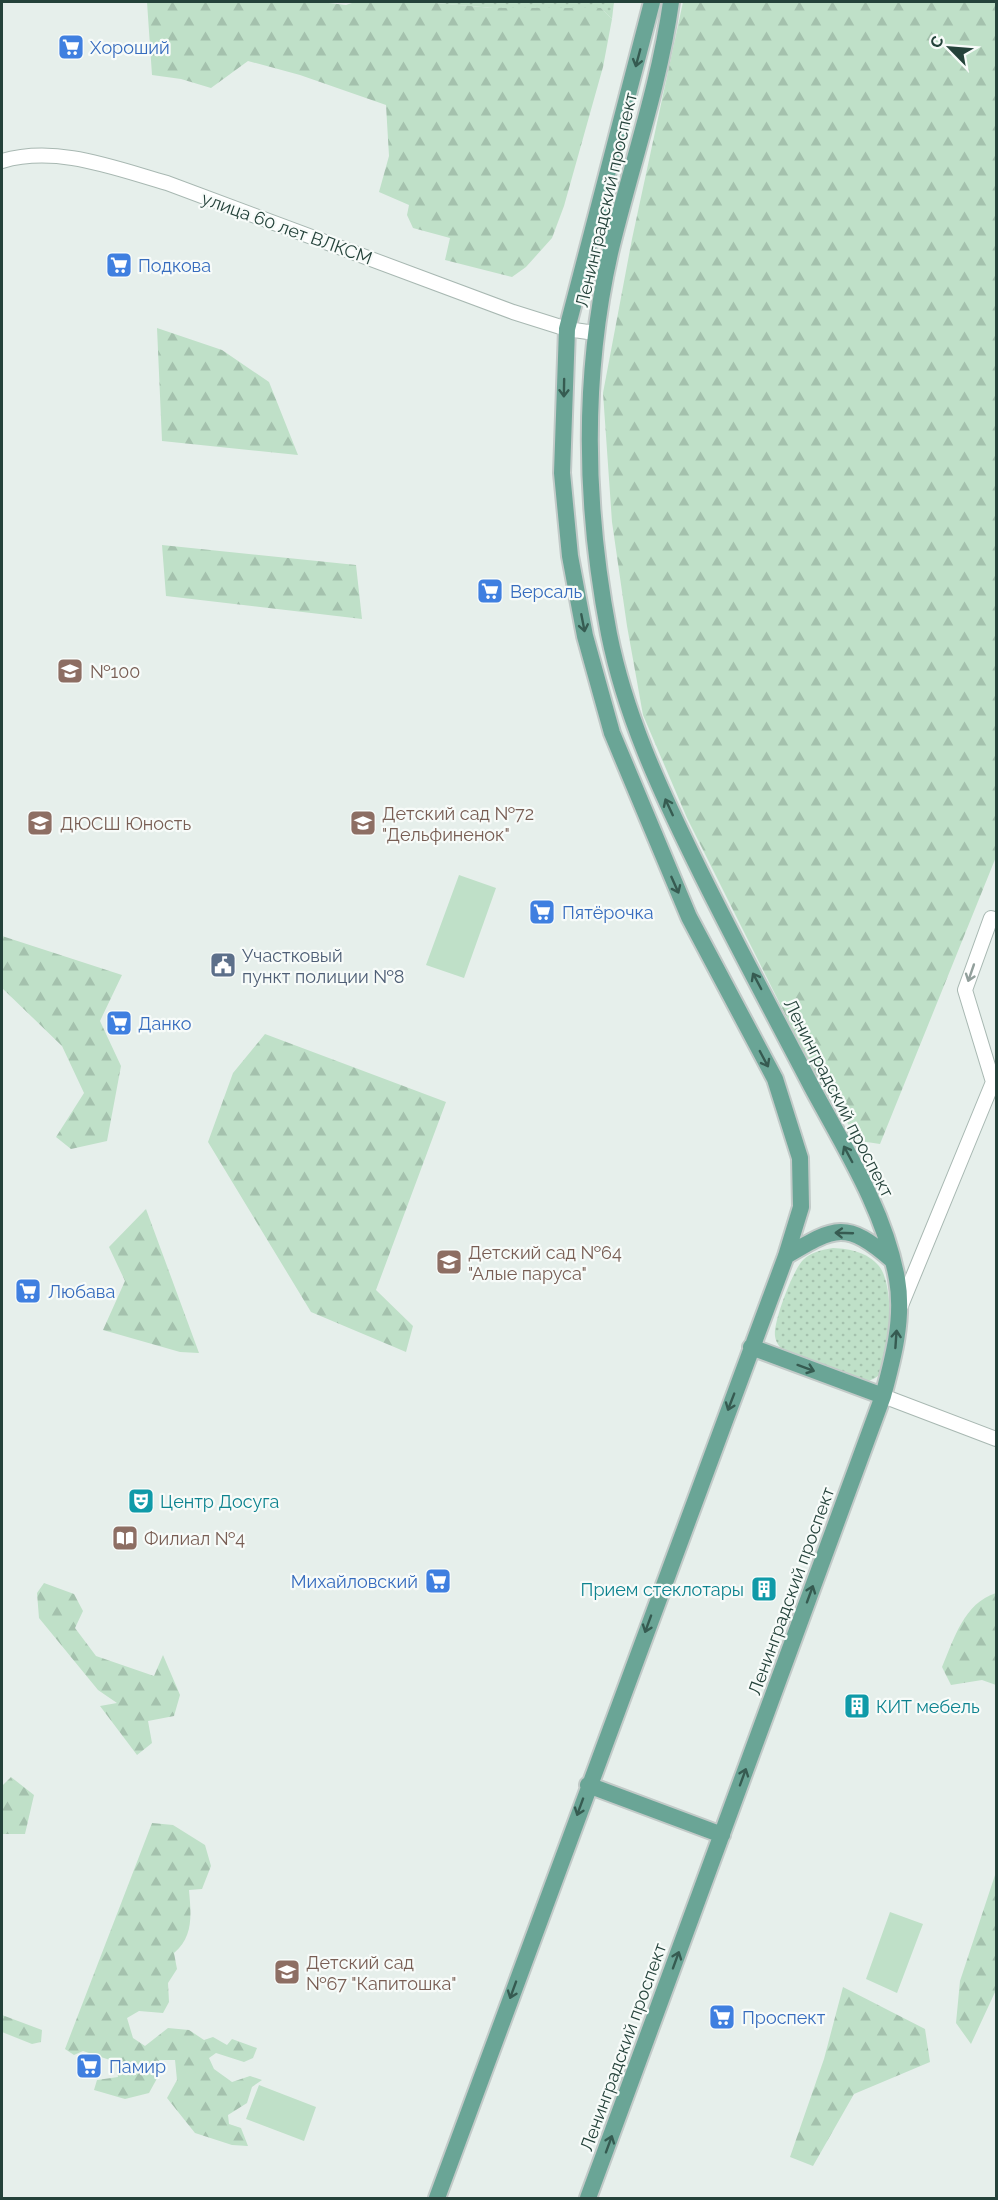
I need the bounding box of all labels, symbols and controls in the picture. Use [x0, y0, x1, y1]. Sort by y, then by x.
north arrow [920, 18, 980, 78]
supermarket icon: Хороший [56, 32, 86, 62]
text: С [926, 33, 948, 51]
place label: Хороший [90, 37, 170, 58]
one-way arrow [632, 48, 643, 67]
street label: Ленинградский проспект [571, 90, 641, 309]
street label: улица 60 лет ВЛКСМ [199, 187, 375, 269]
supermarket icon: Подкова [104, 250, 134, 280]
place label: Подкова [138, 255, 211, 276]
one-way arrow [558, 377, 570, 397]
supermarket icon: Версаль [475, 576, 505, 606]
place label: Версаль [510, 581, 583, 602]
one-way arrow [578, 613, 589, 632]
school or university icon: №100 [55, 656, 85, 686]
place label: №100 [90, 661, 140, 682]
one-way arrow [663, 799, 675, 817]
place label: Детский сад №72 "Дельфиненок" [382, 803, 534, 845]
school or university icon: ДЮСШ Юность [25, 808, 55, 838]
school or university icon: Детский сад №72 "Дельфиненок" [348, 808, 378, 838]
place label: ДЮСШ Юность [60, 813, 191, 834]
one-way arrow [670, 876, 681, 894]
supermarket icon: Пятёрочка [527, 897, 557, 927]
place label: Пятёрочка [562, 902, 654, 923]
place label: Участковый пункт полиции №8 [242, 945, 404, 987]
public building icon: Участковый пункт полиции №8 [208, 950, 238, 980]
one-way arrow [965, 963, 976, 982]
one-way arrow [751, 973, 762, 991]
street label: Ленинградский проспект [780, 995, 898, 1201]
supermarket icon: Данко [104, 1008, 134, 1038]
place label: Данко [138, 1013, 192, 1034]
one-way arrow [759, 1049, 770, 1067]
one-way arrow [841, 1145, 853, 1163]
one-way arrow [834, 1228, 854, 1239]
place label: Детский сад №64 "Алые паруса" [468, 1242, 622, 1284]
school or university icon: Детский сад №64 "Алые паруса" [434, 1247, 464, 1277]
supermarket icon: Любава [13, 1276, 43, 1306]
place label: Любава [48, 1281, 115, 1302]
one-way arrow [891, 1329, 902, 1349]
one-way arrow [796, 1363, 815, 1374]
one-way arrow [724, 1392, 735, 1411]
street label: Ленинградский проспект [744, 1484, 839, 1698]
theatre icon: Центр Досуга [126, 1486, 156, 1516]
place label: Центр Досуга [160, 1491, 279, 1512]
library icon: Филиал №4 [110, 1523, 140, 1553]
place label: Филиал №4 [144, 1528, 245, 1549]
supermarket icon: Михайловский [423, 1566, 453, 1596]
place label: Михайловский [291, 1571, 418, 1592]
building icon: Прием стеклотары [749, 1574, 779, 1604]
place label: Прием стеклотары [581, 1579, 744, 1600]
one-way arrow [805, 1585, 816, 1604]
one-way arrow [641, 1614, 652, 1633]
building icon: КИТ мебель [842, 1691, 872, 1721]
place label: КИТ мебель [876, 1696, 980, 1717]
one-way arrow [738, 1769, 749, 1787]
one-way arrow [574, 1797, 585, 1816]
street label: Ленинградский проспект [576, 1940, 671, 2154]
place label: Детский сад №67 "Капитошка" [306, 1952, 456, 1994]
one-way arrow [671, 1952, 682, 1970]
school or university icon: Детский сад №67 "Капитошка" [272, 1957, 302, 1987]
one-way arrow [507, 1980, 518, 1999]
supermarket icon: Проспект [707, 2002, 737, 2032]
place label: Проспект [742, 2007, 826, 2028]
supermarket icon: Памир [74, 2051, 104, 2081]
place label: Памир [109, 2056, 166, 2077]
one-way arrow [604, 2135, 615, 2153]

